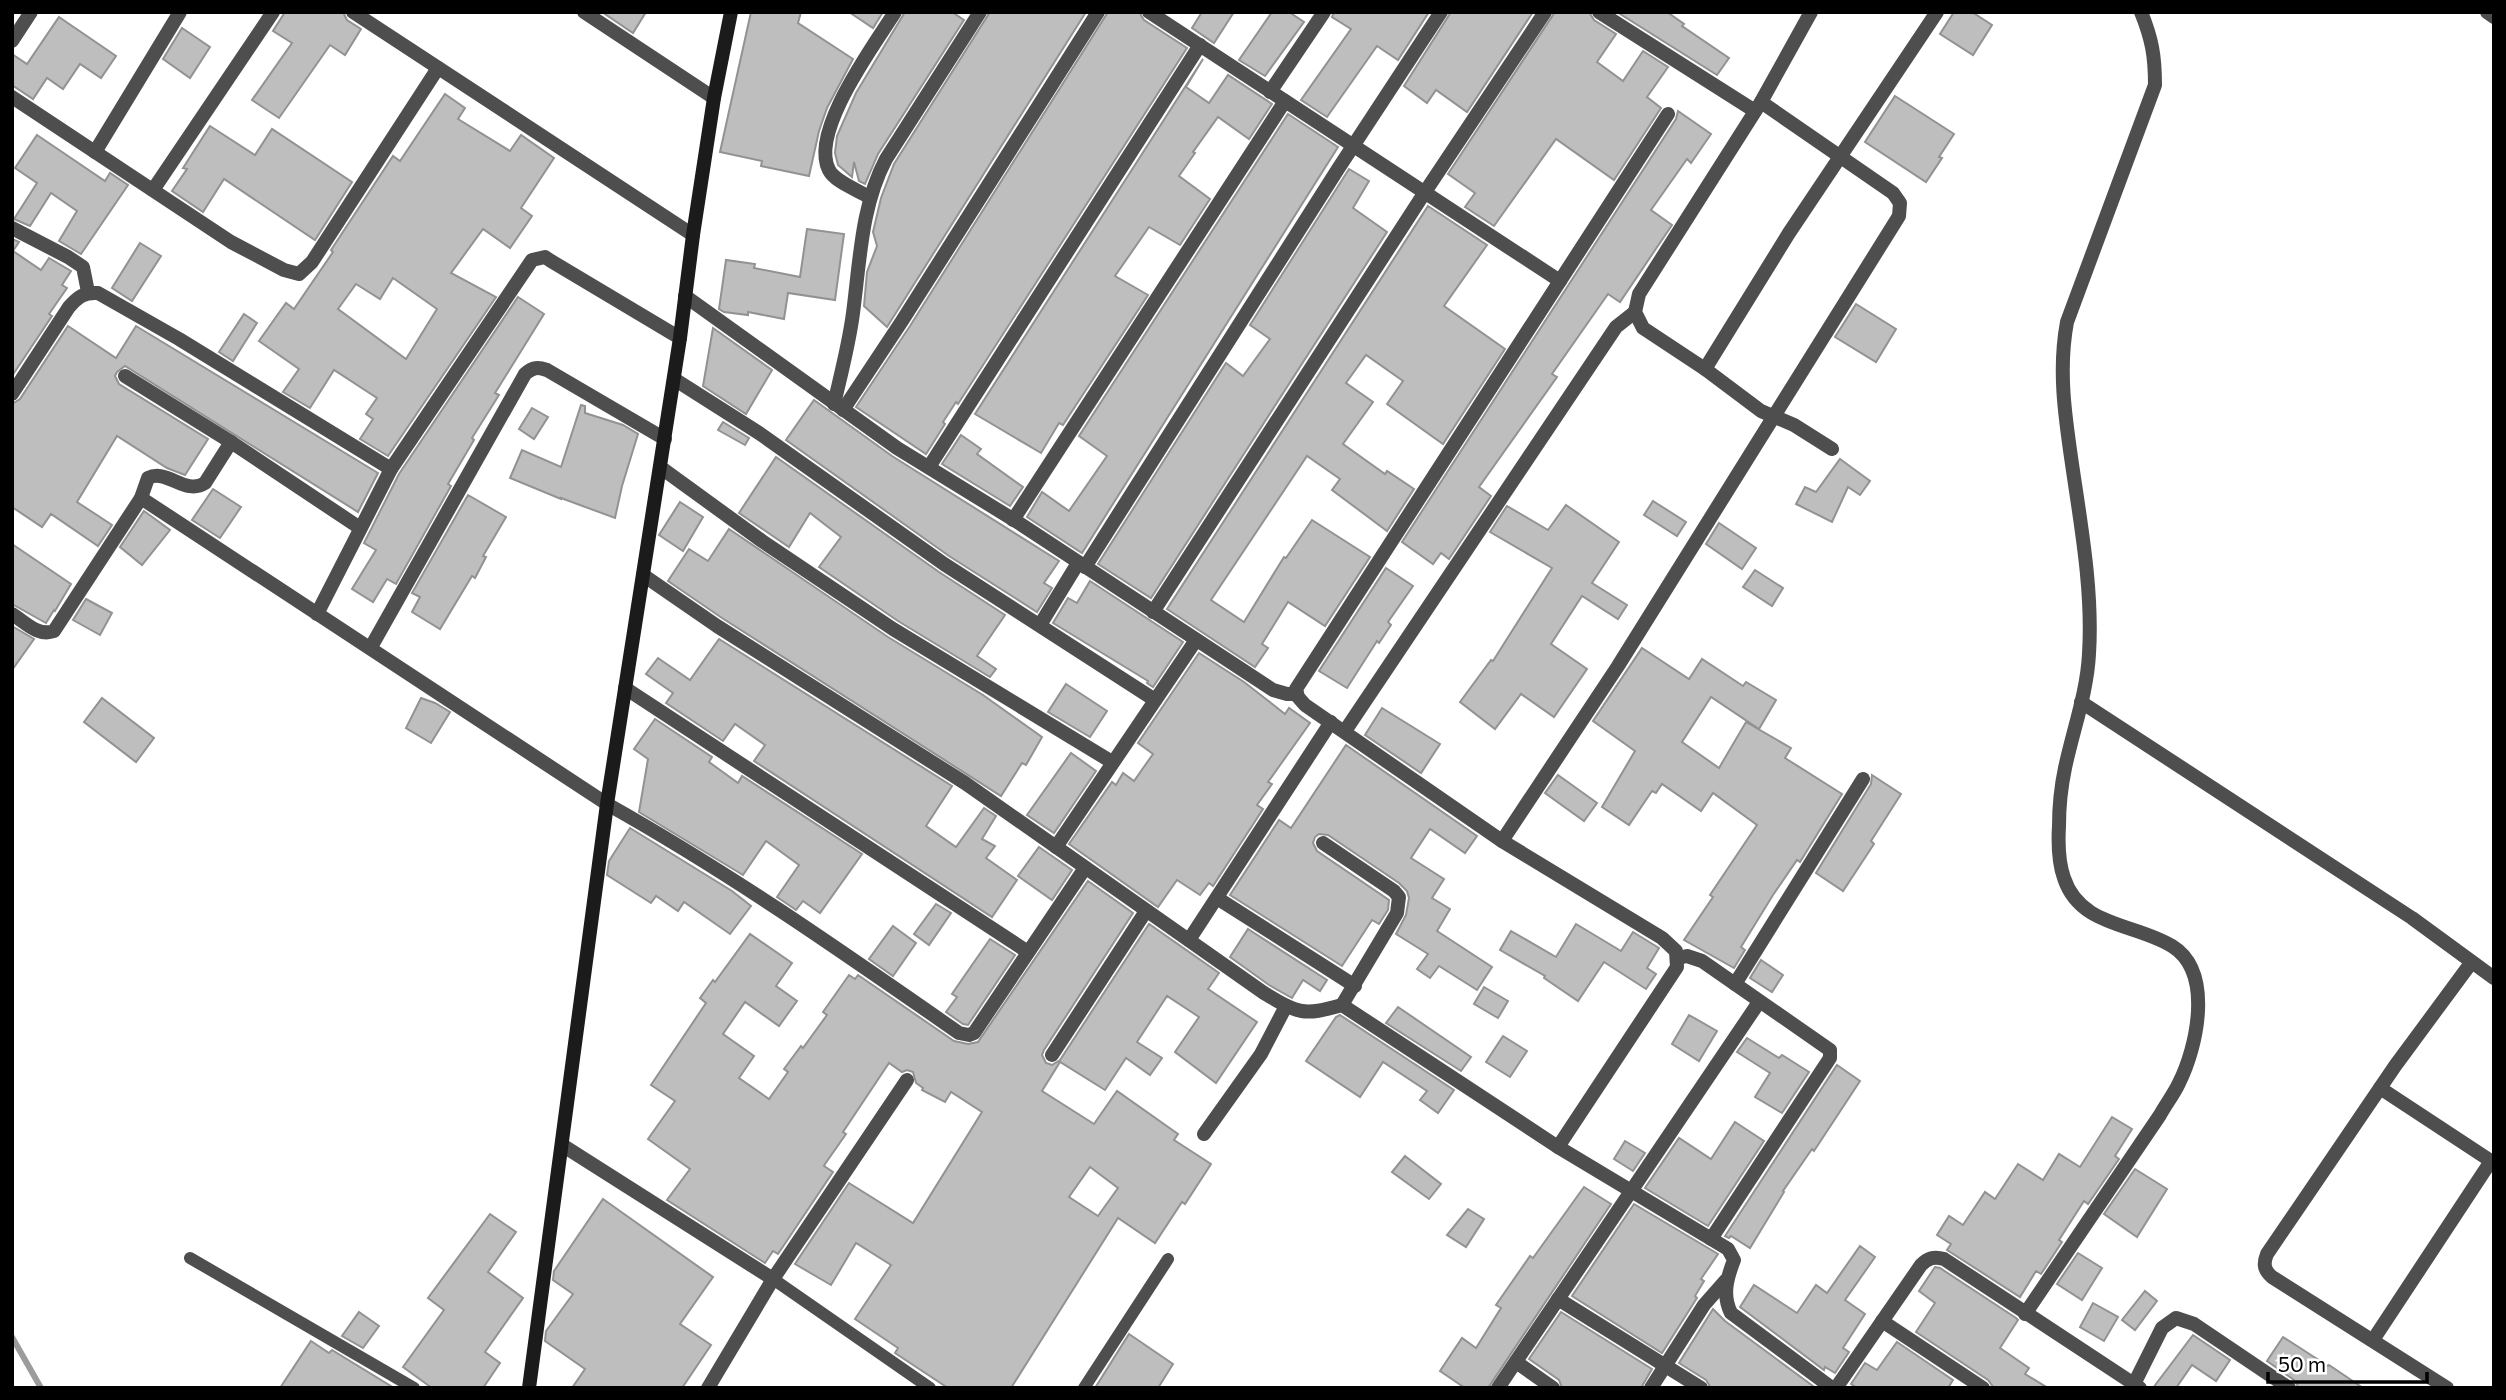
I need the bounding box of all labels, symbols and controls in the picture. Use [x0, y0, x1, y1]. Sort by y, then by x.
scale bar [2268, 1340, 2427, 1384]
text: 50 m [2278, 1351, 2326, 1376]

